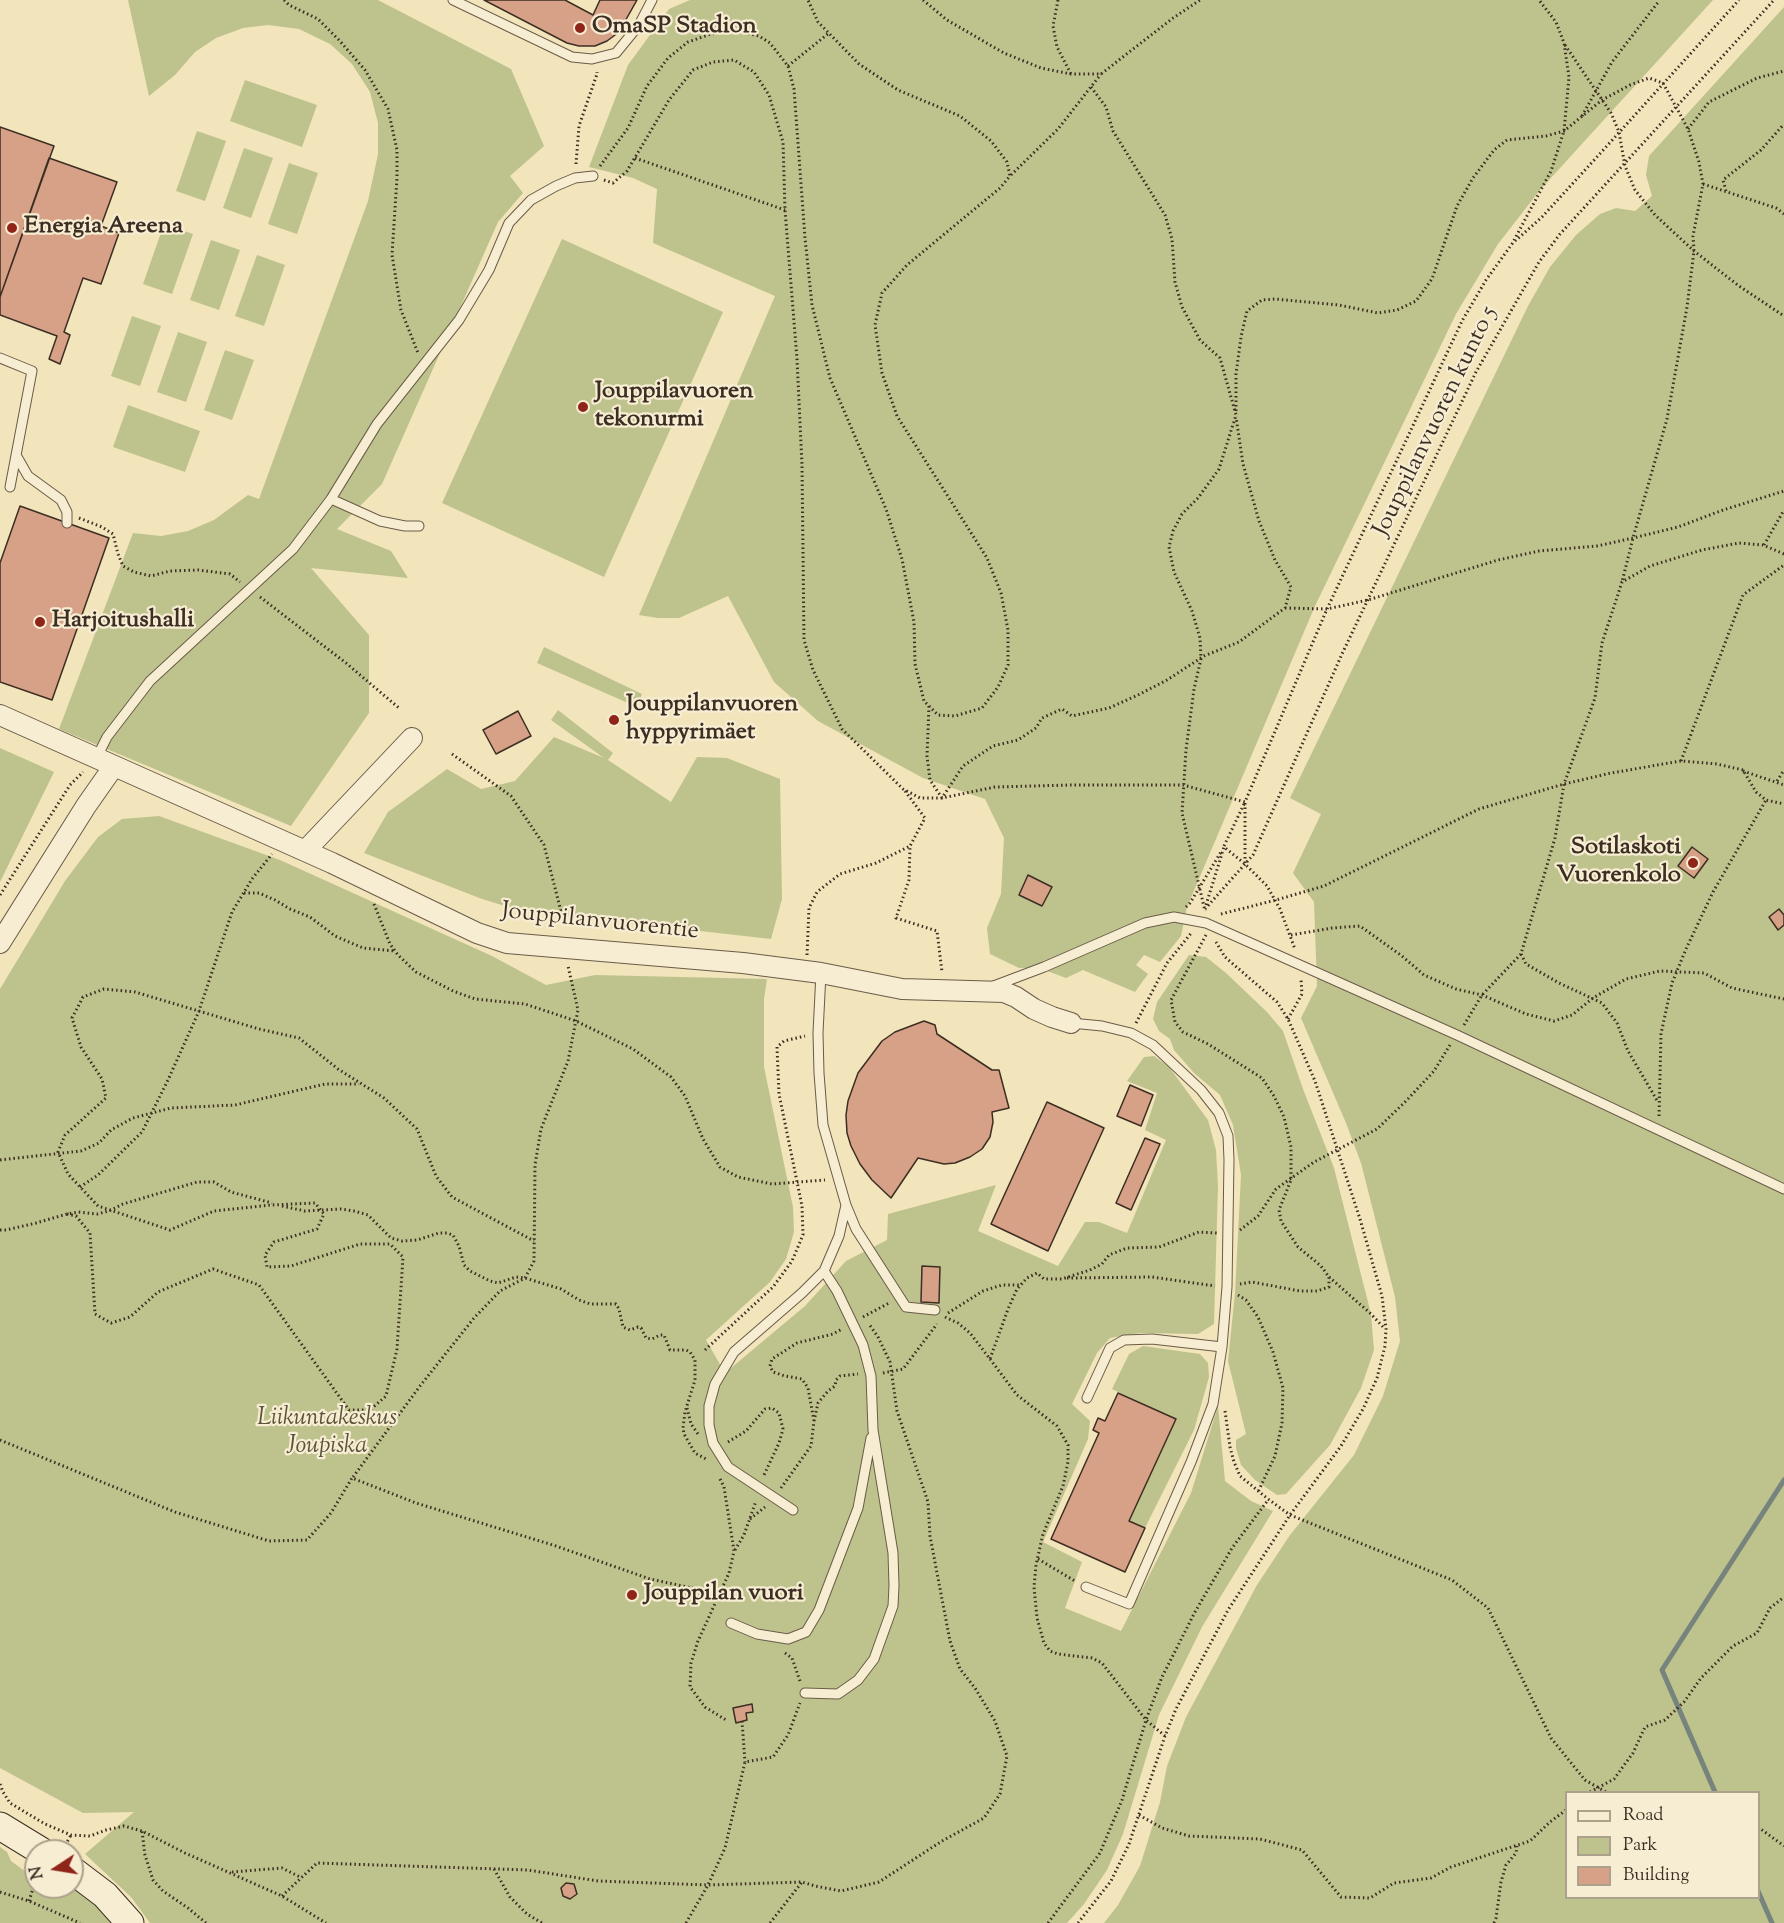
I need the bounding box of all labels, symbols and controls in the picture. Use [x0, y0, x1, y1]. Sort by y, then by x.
place label: OmaSP Stadion [592, 14, 757, 42]
marker: OmaSP Stadion [573, 21, 587, 35]
place label: Energia Areena [24, 214, 183, 242]
marker: Energia Areena [5, 221, 19, 235]
street label: Jouppilanvuoren kunto 5 [1369, 302, 1505, 542]
place label: Jouppilavuoren tekonurmi [595, 379, 753, 435]
marker: Jouppilavuoren tekonurmi [576, 400, 590, 414]
place label: Harjoitushalli [52, 608, 194, 636]
marker: Harjoitushalli [33, 615, 47, 629]
place label: Jouppilanvuoren hyppyrimäet [626, 692, 798, 748]
marker: Jouppilanvuoren hyppyrimäet [607, 713, 621, 727]
place label: Sotilaskoti Vuorenkolo [1557, 835, 1681, 891]
marker: Sotilaskoti Vuorenkolo [1686, 856, 1700, 870]
street label: Jouppilanvuorentie [500, 898, 700, 948]
park label: Liikuntakeskus Joupiska [257, 1406, 397, 1462]
place label: Jouppilan vuori [644, 1581, 804, 1609]
marker: Jouppilan vuori [625, 1588, 639, 1602]
legend [1565, 1791, 1760, 1899]
text: Road [1623, 1803, 1663, 1829]
text: Park [1623, 1833, 1657, 1859]
north arrow [24, 1839, 84, 1899]
text: Building [1623, 1863, 1689, 1889]
text: N [25, 1864, 50, 1881]

